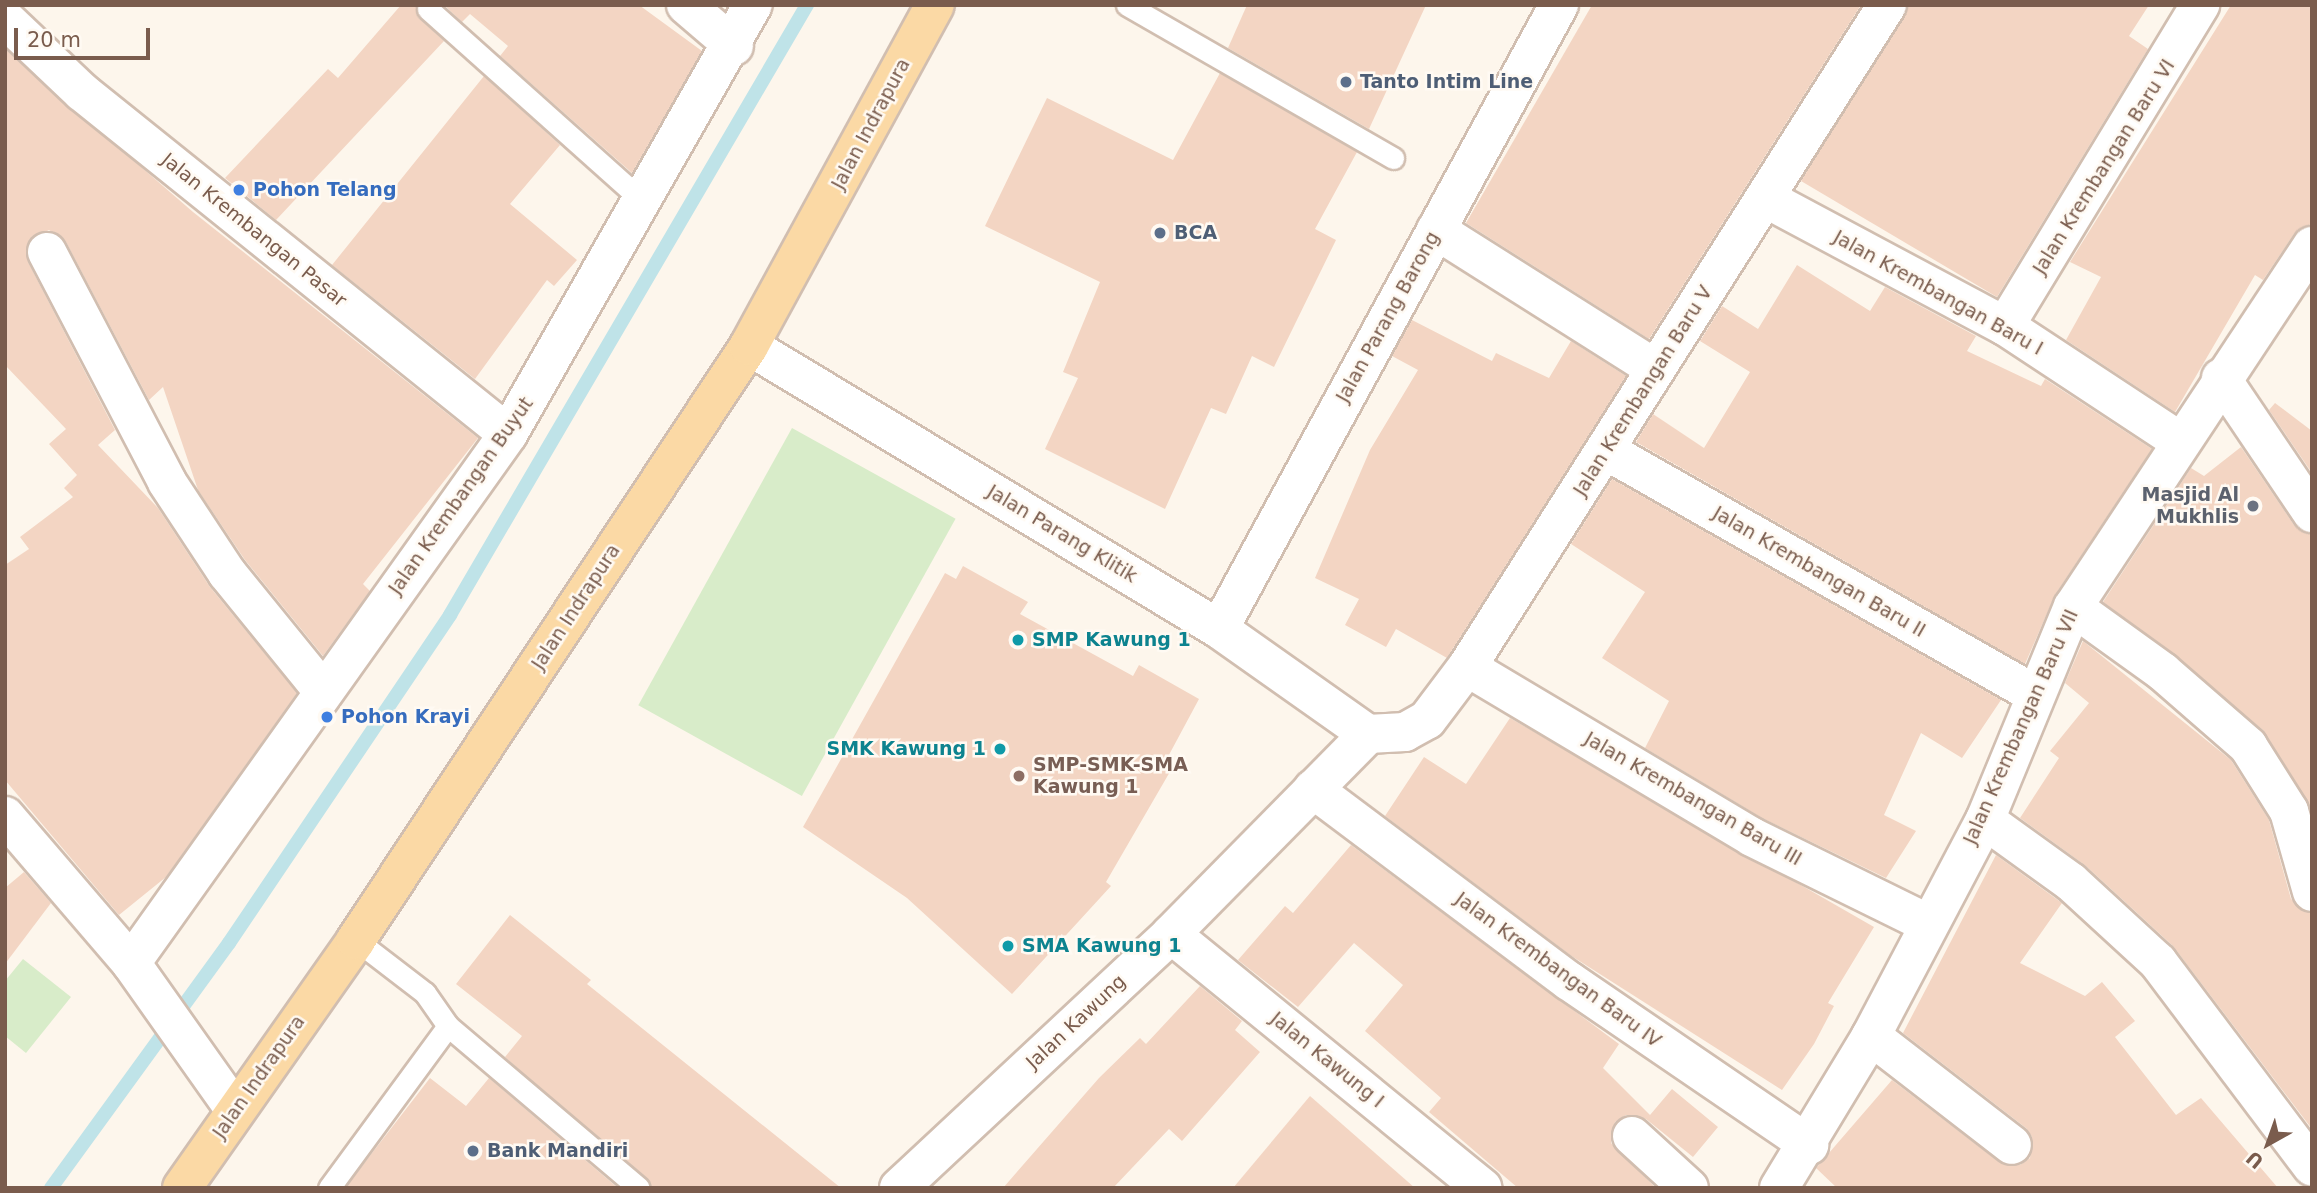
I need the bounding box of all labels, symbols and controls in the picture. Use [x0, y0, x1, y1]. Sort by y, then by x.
scale bar [18, 14, 154, 58]
text: 20 m [27, 28, 81, 52]
street label: Jalan Indrapura [827, 55, 915, 193]
street label: Jalan Krembangan Baru VI [2028, 55, 2180, 279]
place label: Tanto Intim Line [1360, 71, 1533, 93]
marker: Tanto Intim Line [1338, 74, 1354, 90]
street label: Jalan Krembangan Pasar [157, 148, 351, 312]
place label: Pohon Telang [253, 179, 396, 201]
marker: Pohon Telang [231, 182, 247, 198]
place label: BCA [1174, 222, 1217, 244]
marker: BCA [1152, 225, 1168, 241]
street label: Jalan Krembangan Baru I [1829, 226, 2047, 360]
street label: Jalan Parang Barong [1332, 228, 1444, 406]
street label: Jalan Krembangan Baru V [1569, 282, 1717, 500]
street label: Jalan Krembangan Buyut [384, 393, 538, 599]
street label: Jalan Parang Klitik [983, 480, 1141, 588]
place label: Masjid Al Mukhlis [2142, 484, 2239, 528]
marker: Masjid Al Mukhlis [2245, 498, 2261, 514]
street label: Jalan Krembangan Baru II [1709, 502, 1929, 642]
street label: Jalan Indrapura [527, 540, 625, 674]
street label: Jalan Krembangan Baru VII [1959, 606, 2083, 848]
place label: SMP Kawung 1 [1032, 629, 1191, 651]
marker: SMP Kawung 1 [1010, 632, 1026, 648]
place label: Pohon Krayi [341, 706, 470, 728]
marker: Pohon Krayi [319, 709, 335, 725]
street label: Jalan Krembangan Baru III [1580, 727, 1806, 871]
place label: SMK Kawung 1 [826, 738, 986, 760]
marker: SMK Kawung 1 [992, 741, 1008, 757]
place label: SMP-SMK-SMA Kawung 1 [1033, 754, 1188, 798]
marker: SMP-SMK-SMA Kawung 1 [1011, 768, 1027, 784]
street label: Jalan Krembangan Baru IV [1451, 888, 1665, 1052]
place label: SMA Kawung 1 [1022, 935, 1181, 957]
marker: SMA Kawung 1 [1000, 938, 1016, 954]
street label: Jalan Kawung [1022, 970, 1130, 1074]
street label: Jalan Kawung I [1266, 1007, 1388, 1113]
street label: Jalan Indrapura [208, 1011, 310, 1143]
north arrow [2233, 1109, 2303, 1179]
place label: Bank Mandiri [487, 1140, 628, 1162]
marker: Bank Mandiri [465, 1143, 481, 1159]
text: U [2242, 1147, 2267, 1173]

